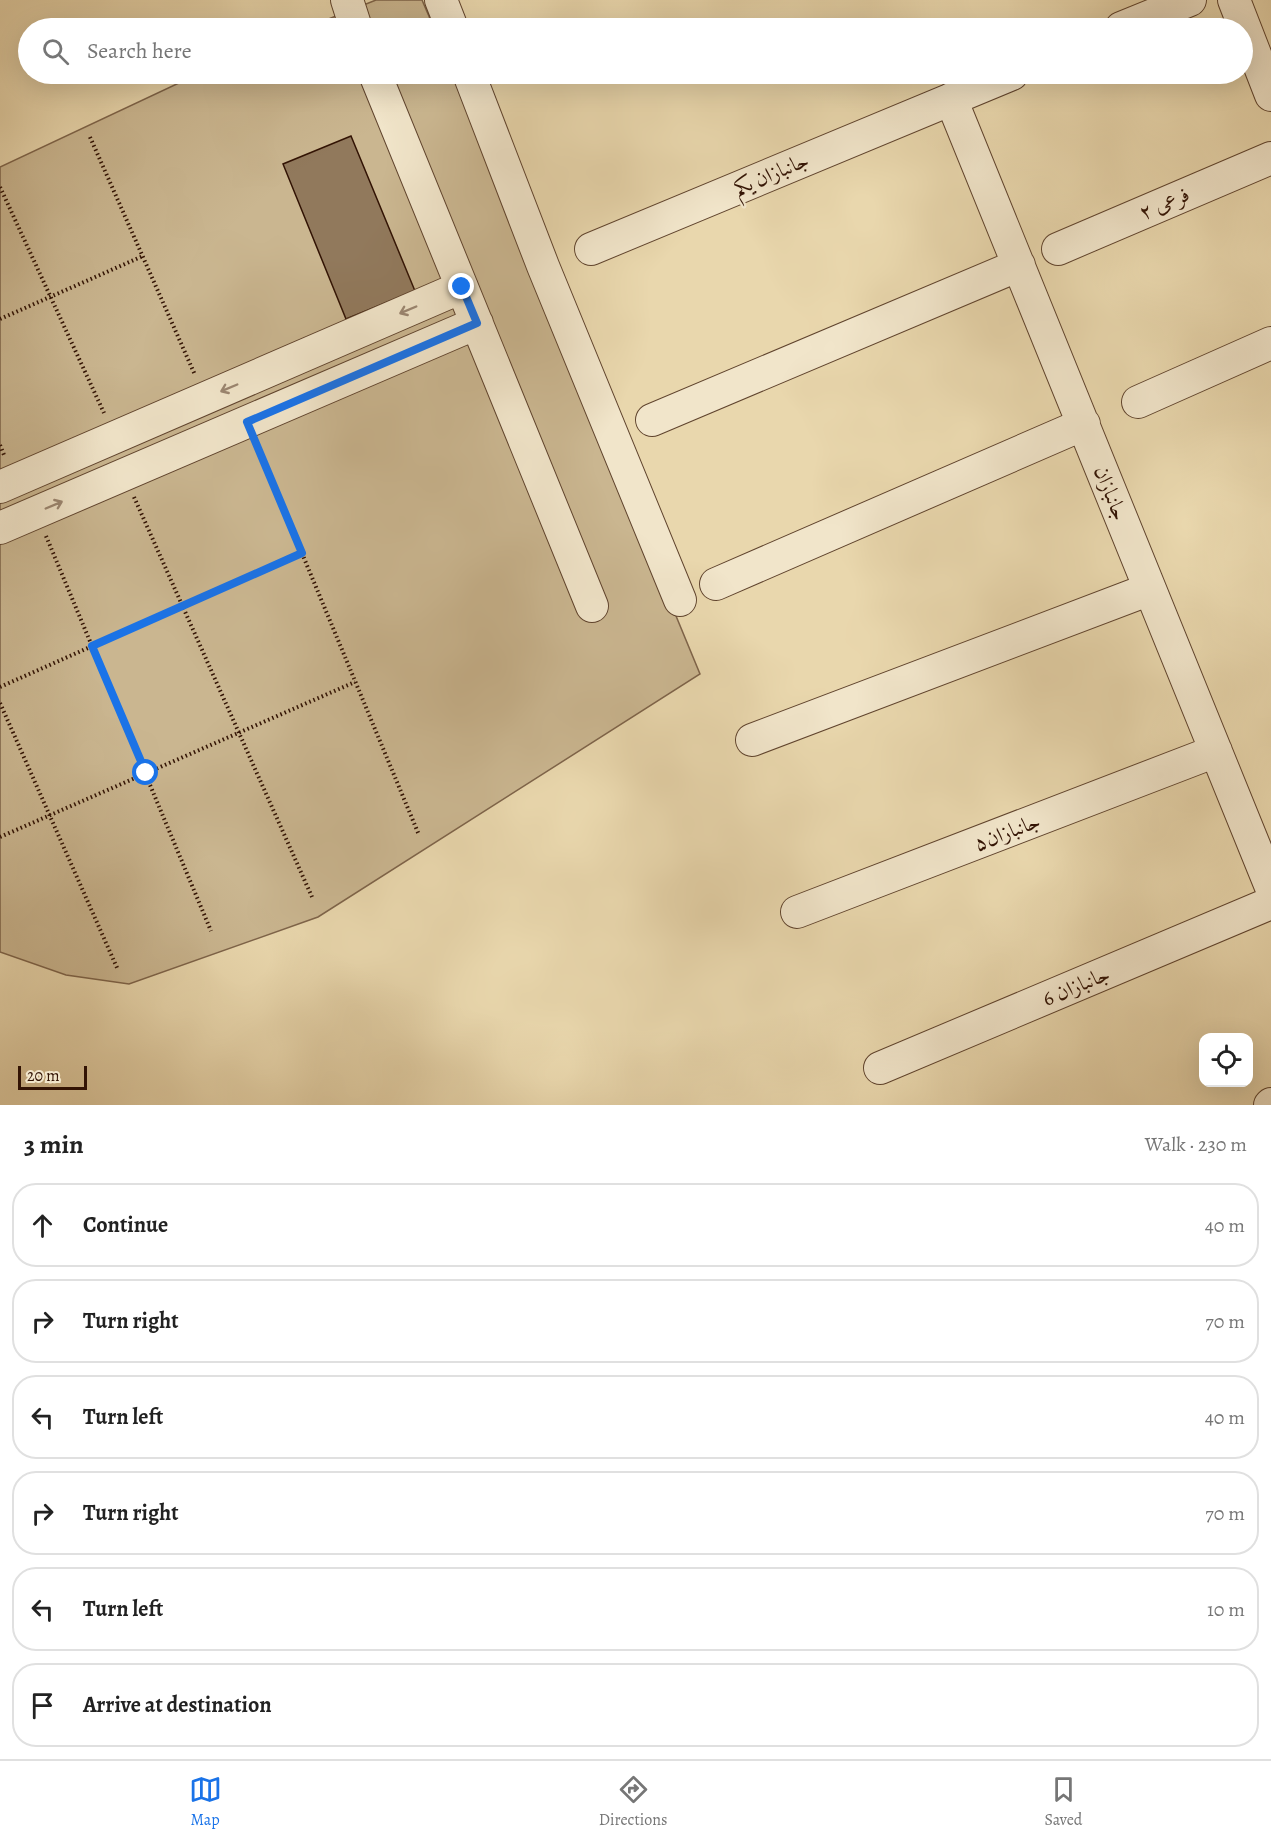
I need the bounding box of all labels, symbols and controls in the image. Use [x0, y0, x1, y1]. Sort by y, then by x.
search box [18, 18, 1253, 84]
icon: search [39, 35, 72, 68]
text: Search here [87, 36, 192, 66]
street label: جانبازان یکم [729, 146, 815, 208]
street label: فرعی ۲ [1134, 180, 1194, 226]
route end [448, 273, 474, 299]
one-way arrow [400, 305, 418, 317]
one-way arrow [221, 383, 239, 394]
street label: جانبازان [1087, 462, 1135, 524]
one-way arrow [44, 499, 62, 510]
route start [132, 759, 158, 785]
street label: جانبازان۵ [970, 807, 1044, 857]
street label: جانبازان 6 [1038, 959, 1114, 1013]
map controls [1199, 1033, 1253, 1087]
button: locate [1199, 1033, 1253, 1087]
scale bar [18, 1063, 87, 1090]
text: 20 m [27, 1065, 60, 1087]
text: 3 min [24, 1127, 84, 1162]
text: Walk · 230 m [1145, 1131, 1247, 1158]
icon: ahead [26, 1209, 59, 1242]
text: Continue [83, 1210, 168, 1240]
text: 40 m [1205, 1212, 1245, 1239]
icon: right [26, 1305, 59, 1338]
text: Turn right [83, 1306, 179, 1336]
text: 70 m [1205, 1308, 1245, 1335]
icon: left [26, 1401, 59, 1434]
text: Turn left [83, 1402, 163, 1432]
text: 40 m [1205, 1404, 1245, 1431]
icon: right [26, 1497, 59, 1530]
text: Turn right [83, 1498, 179, 1528]
text: 70 m [1205, 1500, 1245, 1527]
icon: left [26, 1593, 59, 1626]
text: Turn left [83, 1594, 163, 1624]
text: 10 m [1207, 1596, 1245, 1623]
icon: arrive [26, 1689, 59, 1722]
text: Arrive at destination [83, 1690, 272, 1720]
tab: Map [189, 1773, 222, 1831]
tab: Directions [599, 1773, 667, 1831]
tab: Saved [1044, 1773, 1082, 1831]

